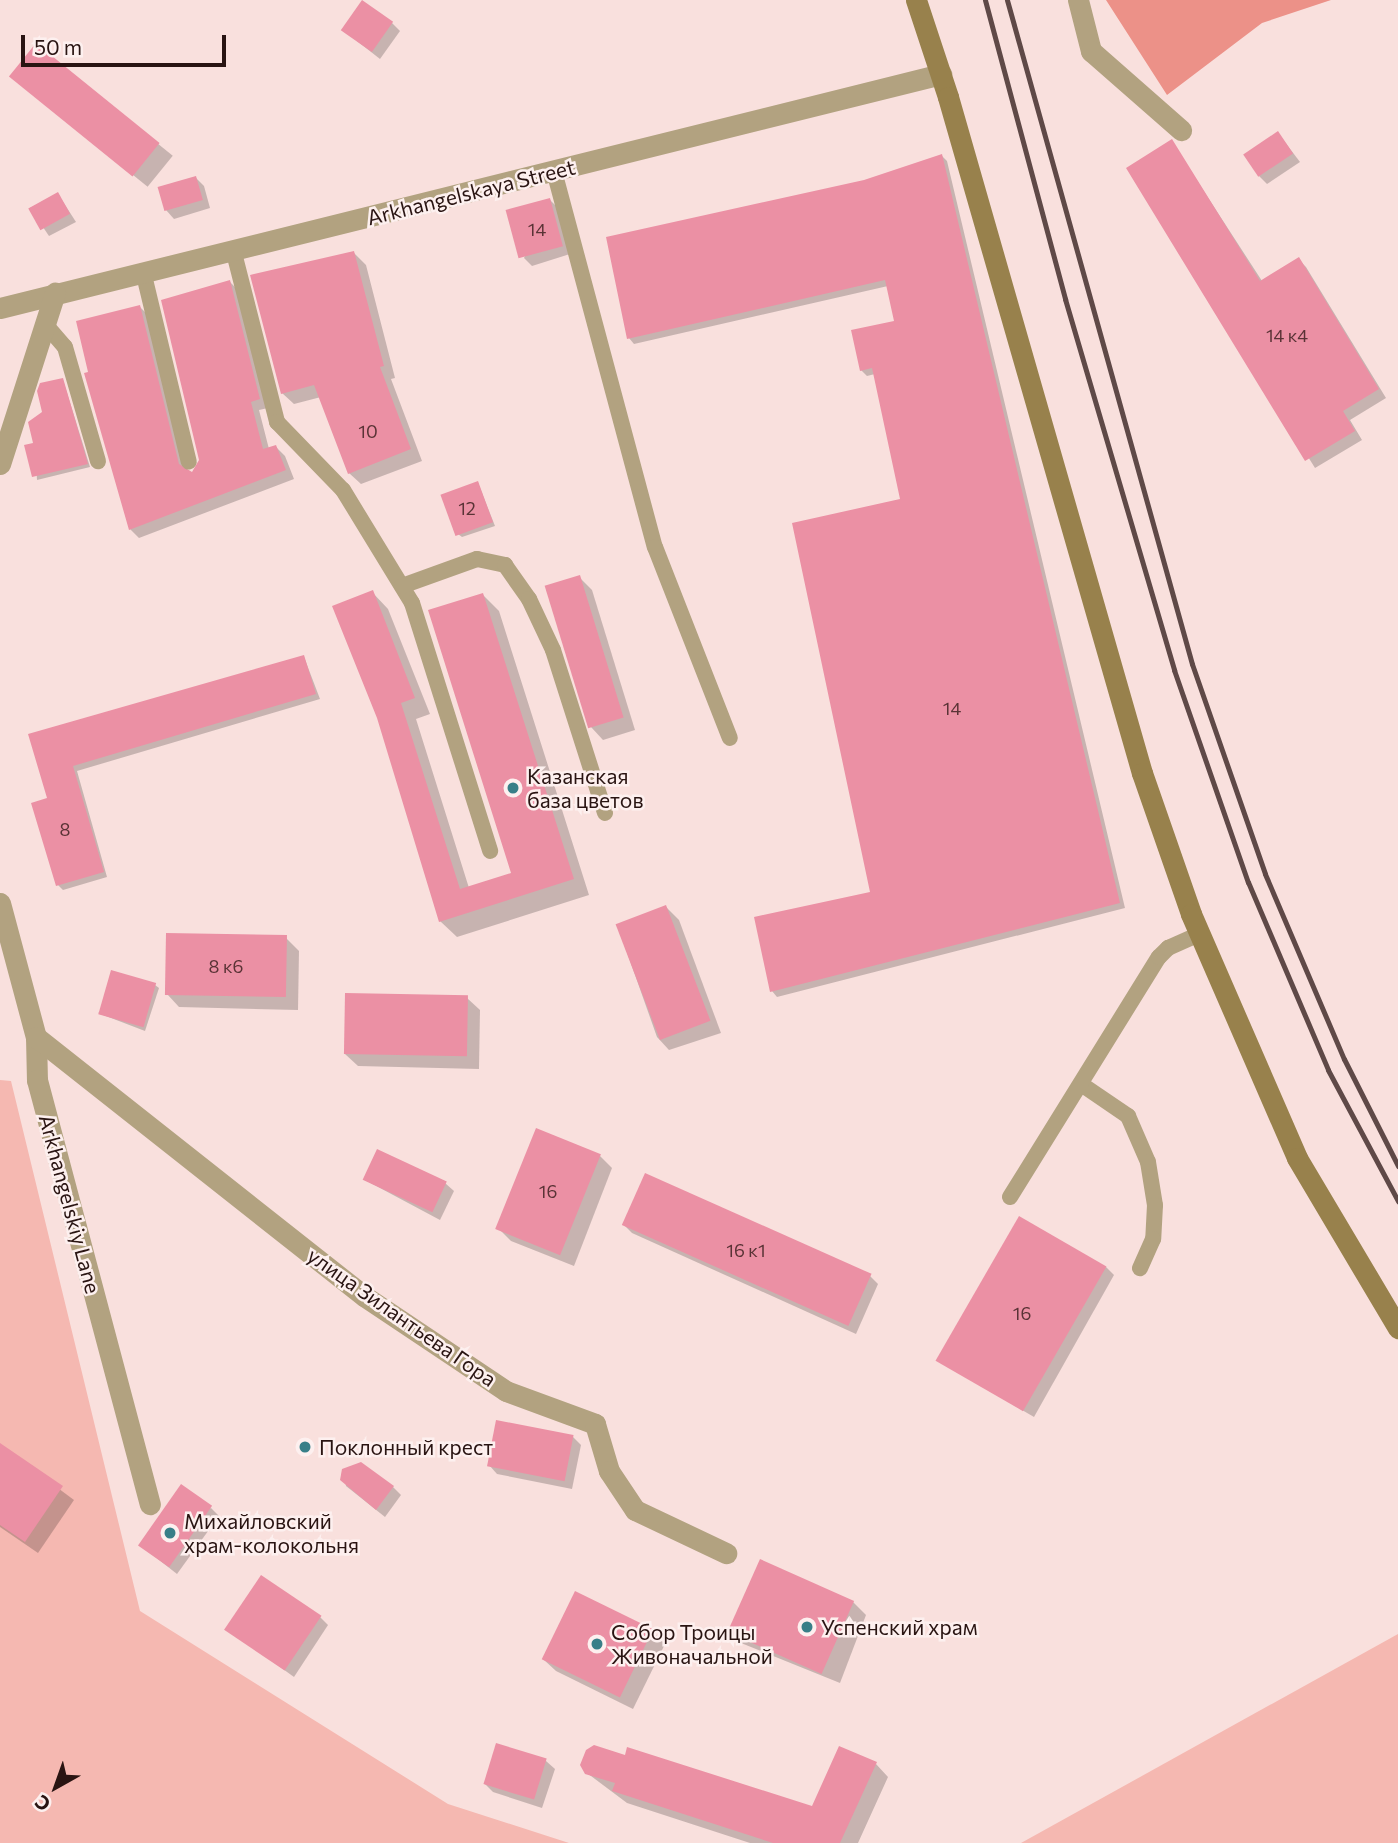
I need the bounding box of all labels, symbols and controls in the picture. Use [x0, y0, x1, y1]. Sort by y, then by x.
scale bar [24, 21, 229, 65]
text: 50 m [34, 34, 82, 59]
street label: Arkhangelskaya Street [364, 154, 578, 230]
house number: 14 [528, 218, 546, 240]
house number: 14 к4 [1266, 324, 1308, 346]
house number: 10 [358, 420, 378, 442]
house number: 12 [458, 497, 476, 519]
house number: 14 [943, 697, 961, 719]
place label: Казанская база цветов [527, 763, 644, 813]
marker: Казанская база цветов [505, 780, 521, 796]
house number: 8 [60, 818, 70, 840]
house number: 8 к6 [209, 955, 243, 977]
street label: Arkhangelskiy Lane [34, 1112, 106, 1296]
house number: 16 [539, 1180, 557, 1202]
house number: 16 к1 [726, 1239, 766, 1261]
street label: улица Зилантьева Гора [303, 1242, 501, 1392]
house number: 16 [1013, 1302, 1031, 1324]
place label: Поклонный крест [319, 1434, 493, 1460]
marker: Поклонный крест [297, 1439, 313, 1455]
place label: Михайловский храм-колокольня [184, 1508, 359, 1558]
marker: Михайловский храм-колокольня [162, 1525, 178, 1541]
place label: Успенский храм [821, 1614, 978, 1640]
place label: Собор Троицы Живоначальной [611, 1619, 773, 1669]
marker: Успенский храм [799, 1619, 815, 1635]
marker: Собор Троицы Живоначальной [589, 1636, 605, 1652]
north arrow [21, 1752, 91, 1822]
text: С [30, 1790, 55, 1816]

